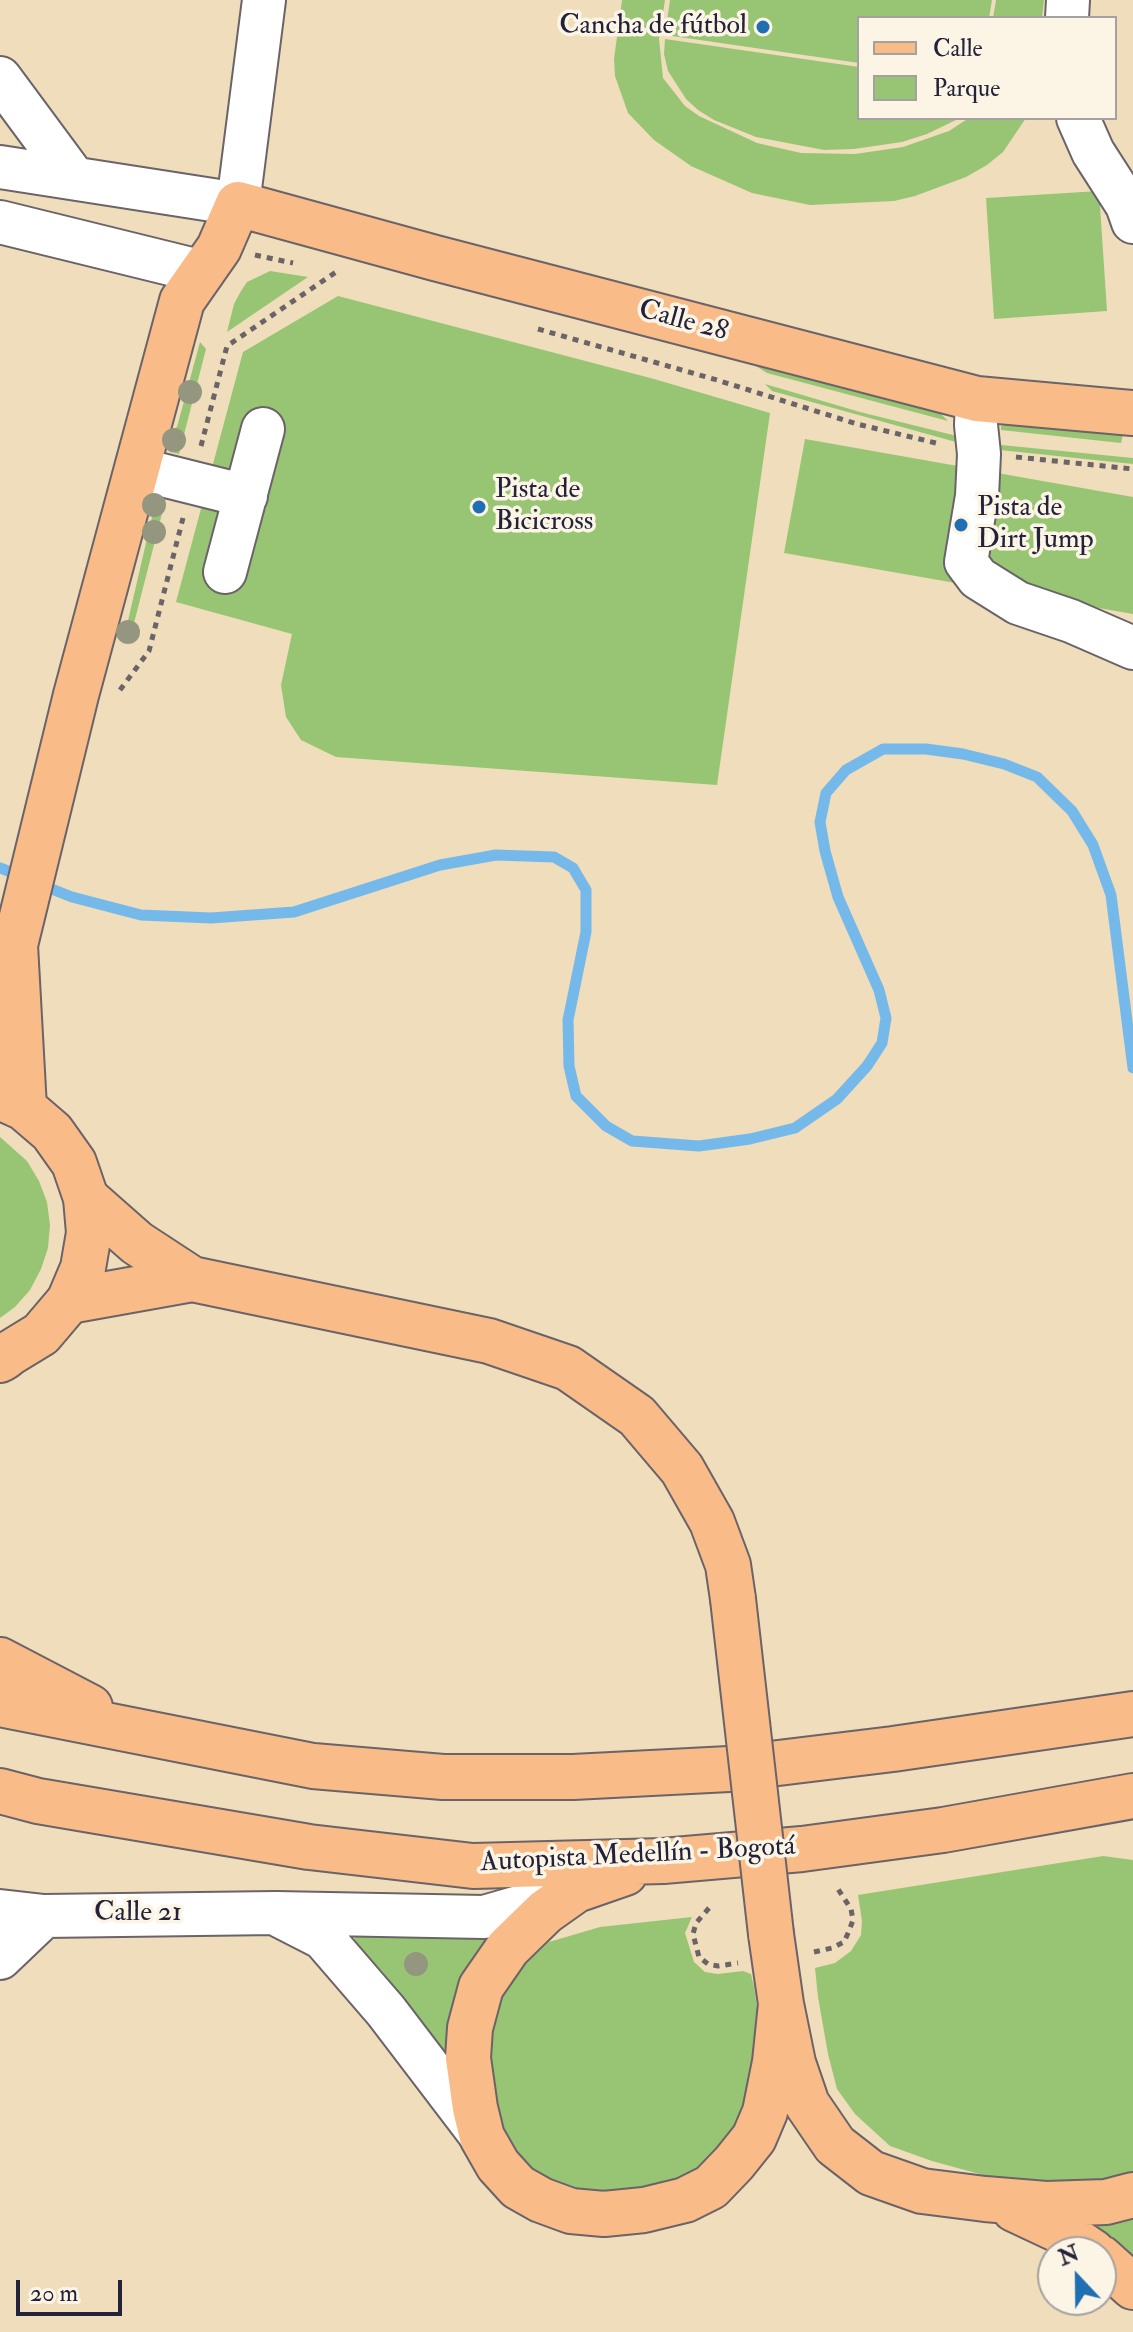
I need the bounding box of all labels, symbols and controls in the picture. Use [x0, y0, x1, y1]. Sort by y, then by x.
place label: Cancha de fútbol [559, 10, 747, 44]
legend [857, 16, 1117, 120]
marker: Cancha de fútbol [754, 18, 772, 36]
text: Calle [933, 33, 983, 64]
text: Parque [933, 73, 1000, 104]
street label: Calle 28 [635, 294, 731, 350]
place label: Pista de Bicicross [495, 474, 593, 540]
place label: Pista de Dirt Jump [977, 492, 1094, 558]
marker: Pista de Bicicross [470, 498, 488, 516]
marker: Pista de Dirt Jump [952, 516, 970, 534]
street label: Autopista Medellín - Bogotá [480, 1831, 796, 1881]
street label: Calle 21 [94, 1897, 182, 1931]
north arrow [1037, 2236, 1117, 2316]
text: N [1054, 2239, 1083, 2272]
scale bar [20, 2264, 126, 2314]
text: 20 m [30, 2278, 78, 2309]

